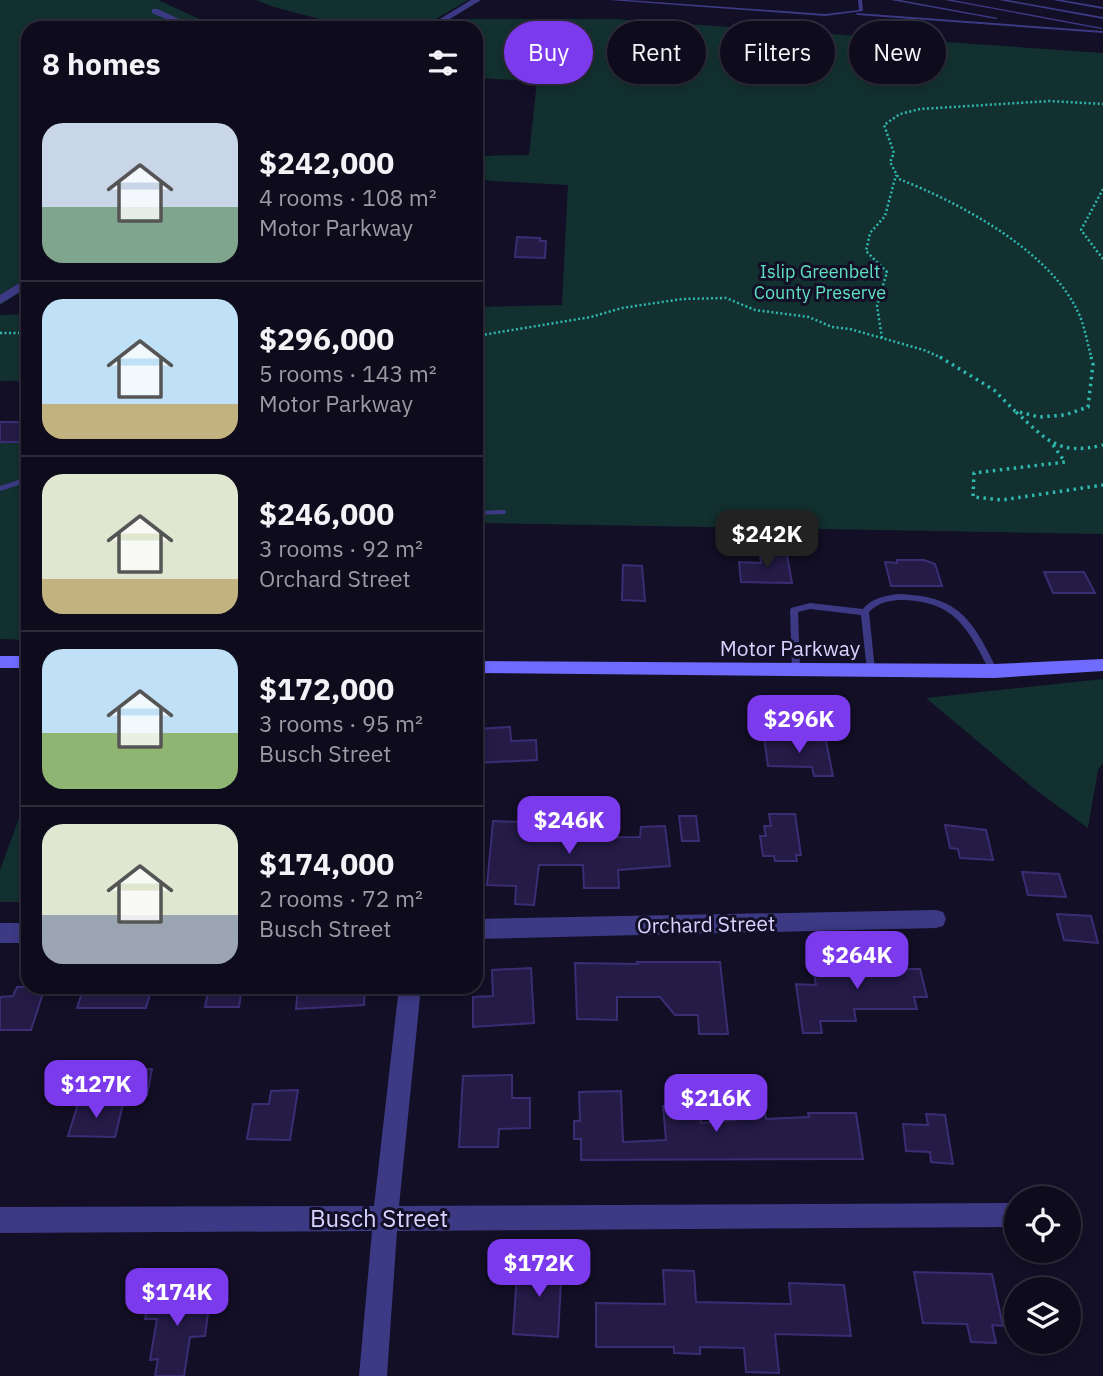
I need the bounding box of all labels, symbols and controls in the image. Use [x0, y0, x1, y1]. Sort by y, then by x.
chip: Buy [504, 21, 593, 84]
chip: Rent [607, 21, 706, 84]
chip: Filters [720, 21, 835, 84]
chip: New [849, 21, 946, 84]
text: 8 homes [42, 44, 161, 83]
icon: filters [424, 44, 462, 82]
text: $242,000 [259, 143, 394, 182]
icon: home [98, 151, 182, 235]
text: 4 rooms · 108 m² [259, 182, 437, 212]
text: Motor Parkway [259, 212, 413, 242]
park label: Islip Greenbelt County Preserve [754, 260, 886, 304]
text: $296,000 [259, 319, 394, 358]
icon: home [98, 327, 182, 411]
text: 5 rooms · 143 m² [259, 358, 437, 388]
text: Motor Parkway [259, 388, 413, 418]
text: $246,000 [259, 494, 394, 533]
icon: home [98, 502, 182, 586]
pin: $242K [718, 510, 816, 570]
text: $242K [731, 518, 803, 548]
text: 3 rooms · 92 m² [259, 533, 423, 563]
text: Orchard Street [259, 563, 411, 593]
street label: Motor Parkway [720, 634, 861, 662]
text: $172,000 [259, 669, 394, 708]
icon: home [98, 677, 182, 761]
pin: $296K [750, 696, 848, 755]
text: $296K [763, 703, 835, 733]
text: 3 rooms · 95 m² [259, 708, 423, 738]
text: Busch Street [259, 738, 391, 768]
pin: $246K [520, 796, 618, 856]
text: $246K [533, 804, 605, 834]
text: $174,000 [259, 844, 394, 883]
icon: home [98, 852, 182, 936]
text: 2 rooms · 72 m² [259, 883, 423, 913]
street label: Orchard Street [637, 909, 775, 939]
text: Busch Street [259, 913, 391, 943]
pin: $264K [808, 932, 906, 991]
text: $264K [821, 939, 893, 969]
pin: $127K [47, 1060, 145, 1120]
text: $127K [60, 1068, 132, 1098]
pin: $216K [667, 1074, 765, 1134]
text: $216K [680, 1082, 752, 1112]
map controls [1004, 1186, 1081, 1354]
button: locate [1004, 1186, 1081, 1263]
street label: Busch Street [310, 1202, 448, 1234]
pin: $172K [490, 1240, 588, 1299]
text: $172K [503, 1247, 575, 1277]
pin: $174K [128, 1268, 226, 1328]
text: $174K [141, 1276, 213, 1306]
button: layers [1004, 1277, 1081, 1354]

